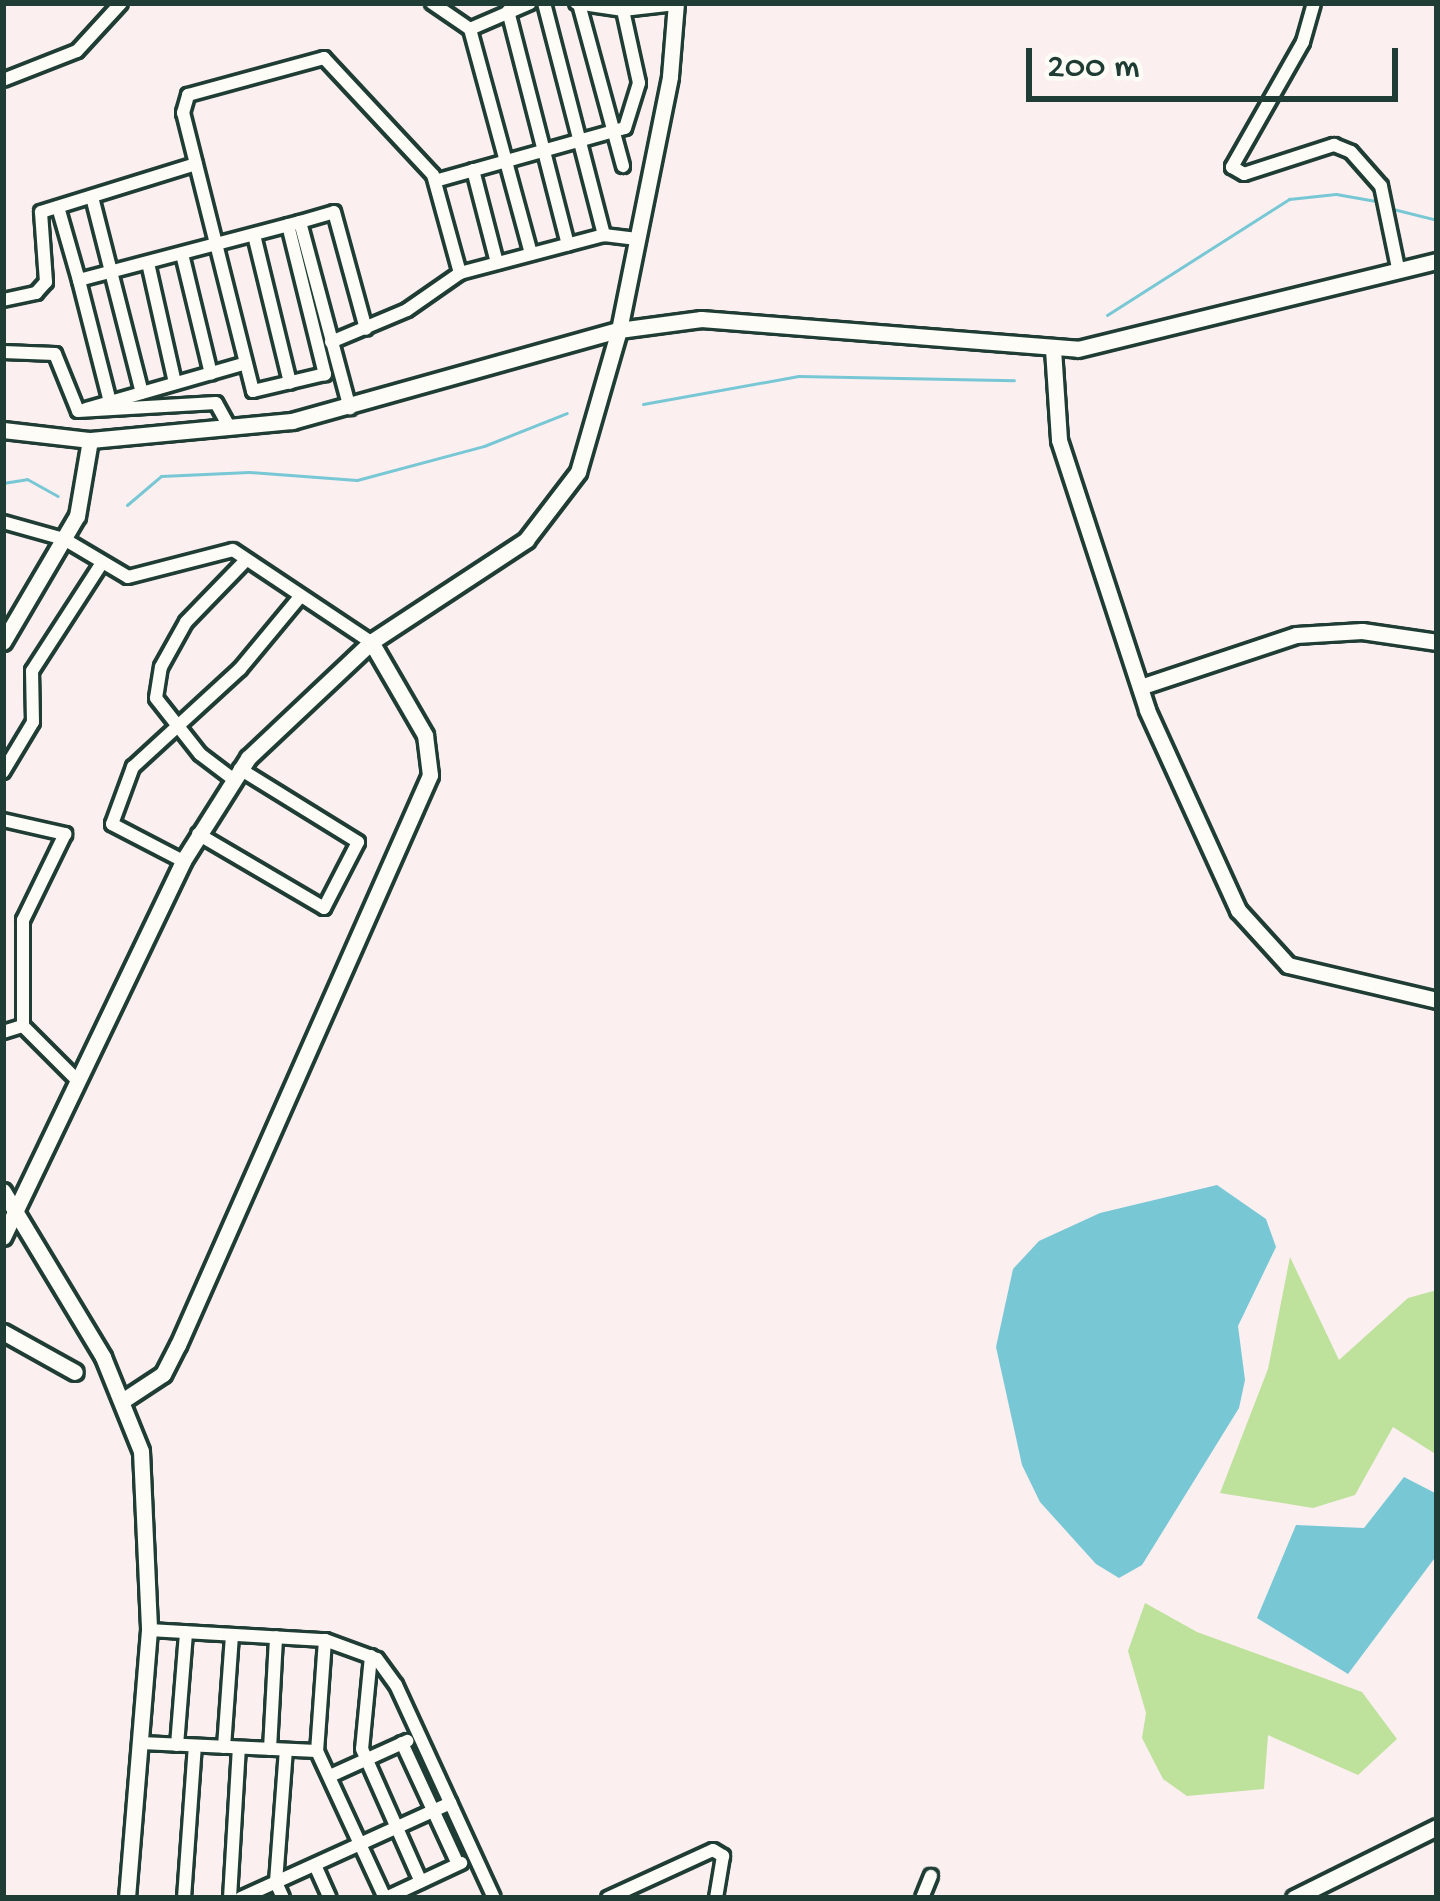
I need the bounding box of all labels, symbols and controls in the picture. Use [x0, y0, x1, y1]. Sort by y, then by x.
scale bar [1032, 24, 1404, 98]
text: 200 m [1047, 47, 1140, 90]

